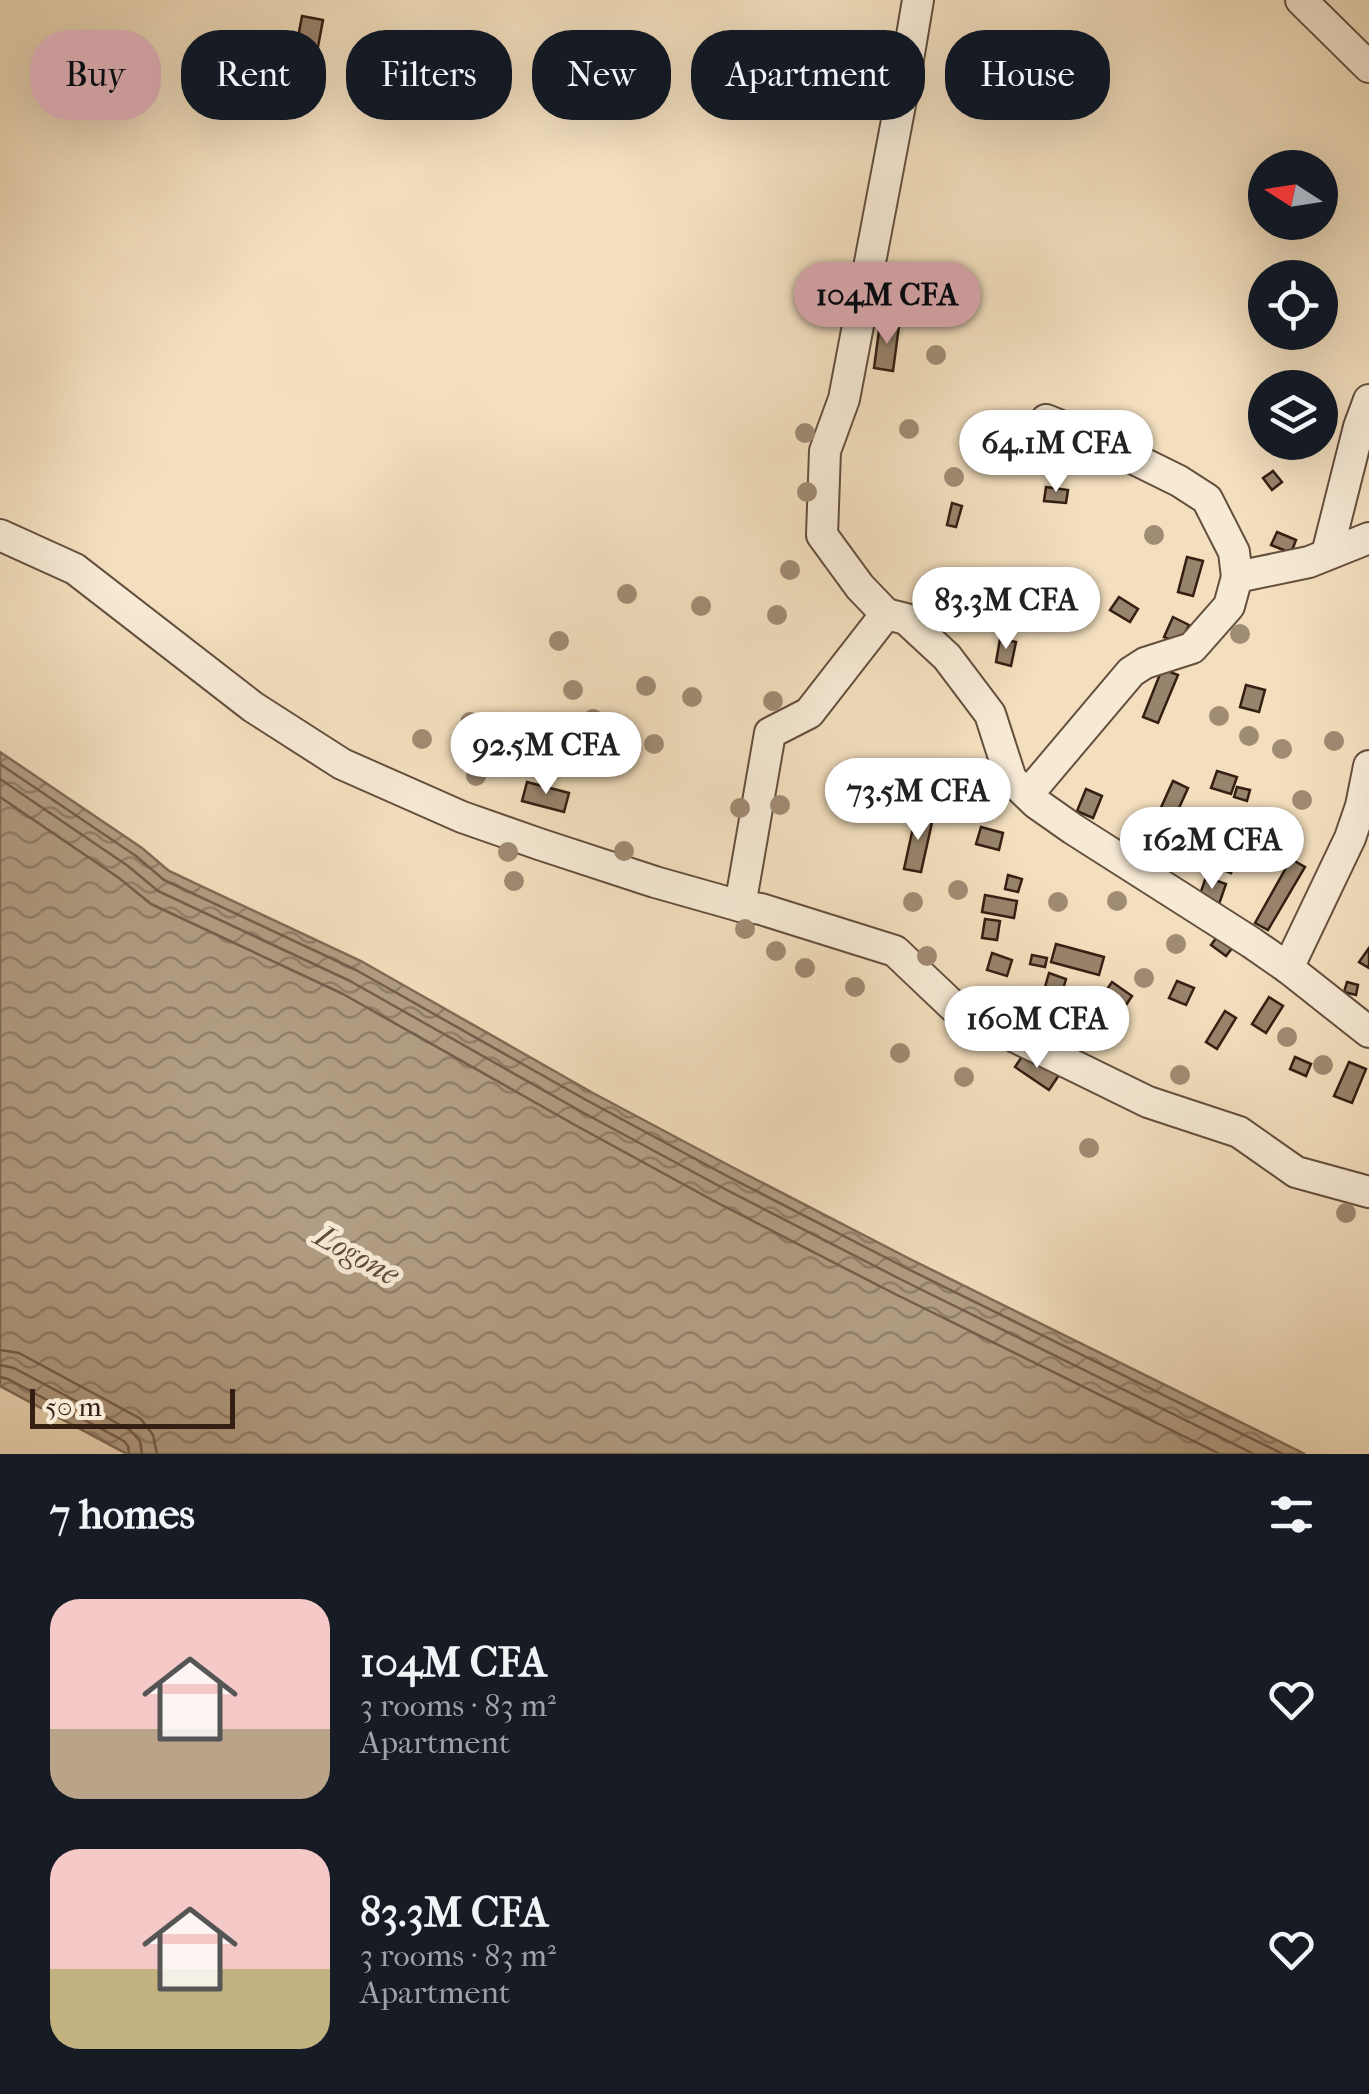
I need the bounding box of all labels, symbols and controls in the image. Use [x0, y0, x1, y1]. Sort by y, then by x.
chip: Buy [30, 30, 161, 120]
chip: Rent [181, 30, 326, 120]
chip: Filters [346, 30, 512, 120]
chip: New [532, 30, 671, 120]
chip: Apartment [691, 30, 925, 120]
chip: House [945, 30, 1110, 120]
north arrow [1248, 150, 1338, 240]
map controls [1248, 150, 1338, 460]
button: locate [1248, 260, 1338, 350]
pin: 104M CFA [784, 262, 990, 347]
text: 104M CFA [816, 276, 958, 313]
button: layers [1248, 370, 1338, 460]
pin: 64.1M CFA [942, 410, 1170, 495]
text: 64.1M CFA [981, 424, 1131, 461]
pin: 83.3M CFA [892, 567, 1120, 652]
text: 83.3M CFA [934, 581, 1078, 618]
pin: 92.5M CFA [432, 712, 660, 797]
text: 92.5M CFA [472, 726, 620, 763]
pin: 73.5M CFA [804, 758, 1032, 843]
text: 73.5M CFA [847, 772, 989, 809]
pin: 162M CFA [1109, 807, 1315, 892]
text: 162M CFA [1142, 821, 1282, 858]
pin: 160M CFA [934, 986, 1140, 1071]
text: 160M CFA [966, 1000, 1108, 1037]
water label: Logone [307, 1216, 406, 1294]
scale bar [30, 1384, 235, 1428]
text: 50 m [45, 1390, 102, 1423]
icon: filters [1264, 1487, 1319, 1542]
text: 7 homes [50, 1490, 195, 1539]
text: 104M CFA [360, 1638, 547, 1687]
icon: home [130, 1639, 250, 1759]
icon: heart [1264, 1672, 1319, 1727]
text: 3 rooms · 83 m² [360, 1687, 556, 1724]
text: Apartment [360, 1724, 510, 1761]
text: 83.3M CFA [360, 1888, 548, 1937]
icon: home [130, 1889, 250, 2009]
icon: heart [1264, 1922, 1319, 1977]
text: 3 rooms · 83 m² [360, 1937, 556, 1974]
text: Apartment [360, 1974, 510, 2011]

